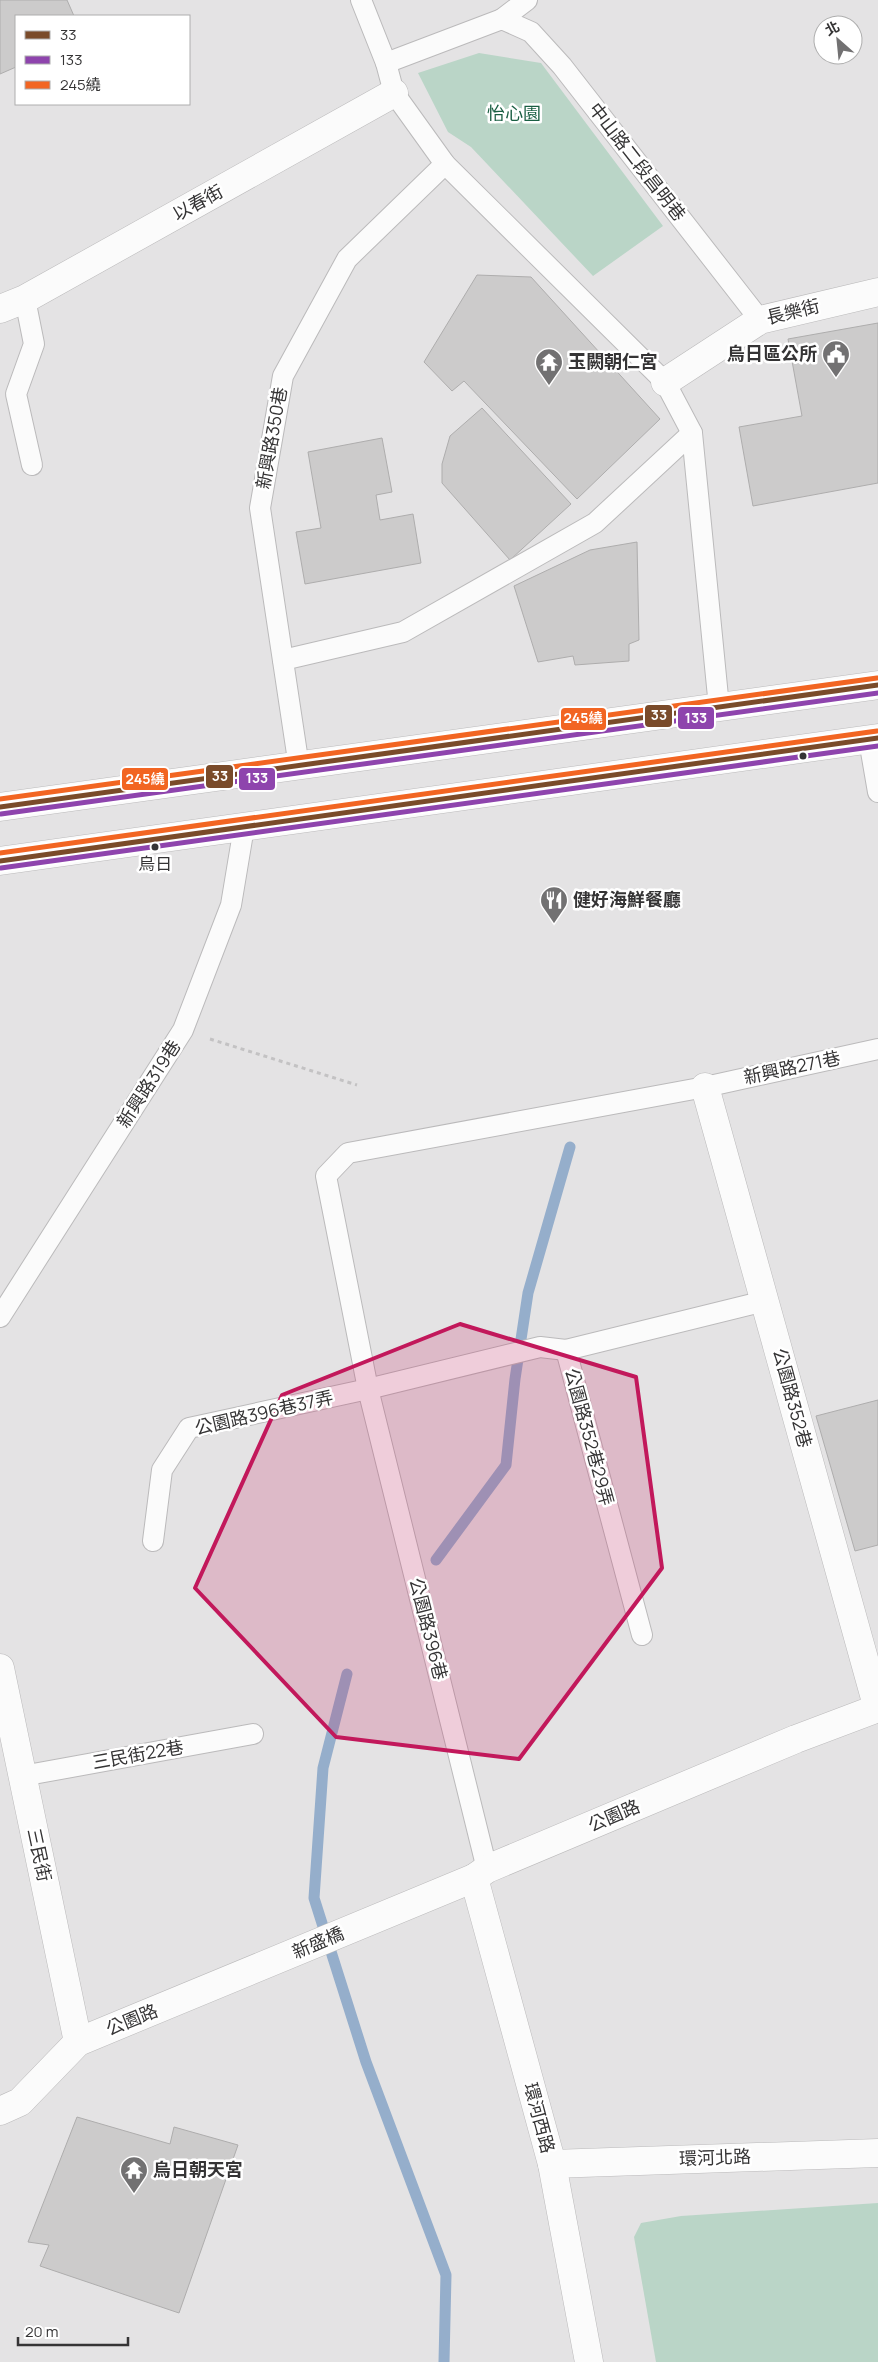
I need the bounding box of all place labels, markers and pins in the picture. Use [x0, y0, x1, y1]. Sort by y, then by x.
public building icon: 烏日區公所 [821, 339, 851, 378]
place label: 烏日區公所 [727, 341, 817, 365]
temple icon: 玉闕朝仁宮 [534, 347, 564, 386]
place label: 玉闕朝仁宮 [568, 349, 658, 373]
unlabelled marker [798, 751, 808, 761]
marker: 烏日 [150, 842, 160, 852]
place label: 烏日 [138, 852, 172, 875]
restaurant icon: 健好海鮮餐廳 [539, 885, 569, 924]
place label: 健好海鮮餐廳 [573, 887, 681, 911]
temple icon: 烏日朝天宮 [119, 2155, 149, 2194]
place label: 烏日朝天宮 [153, 2157, 243, 2181]

